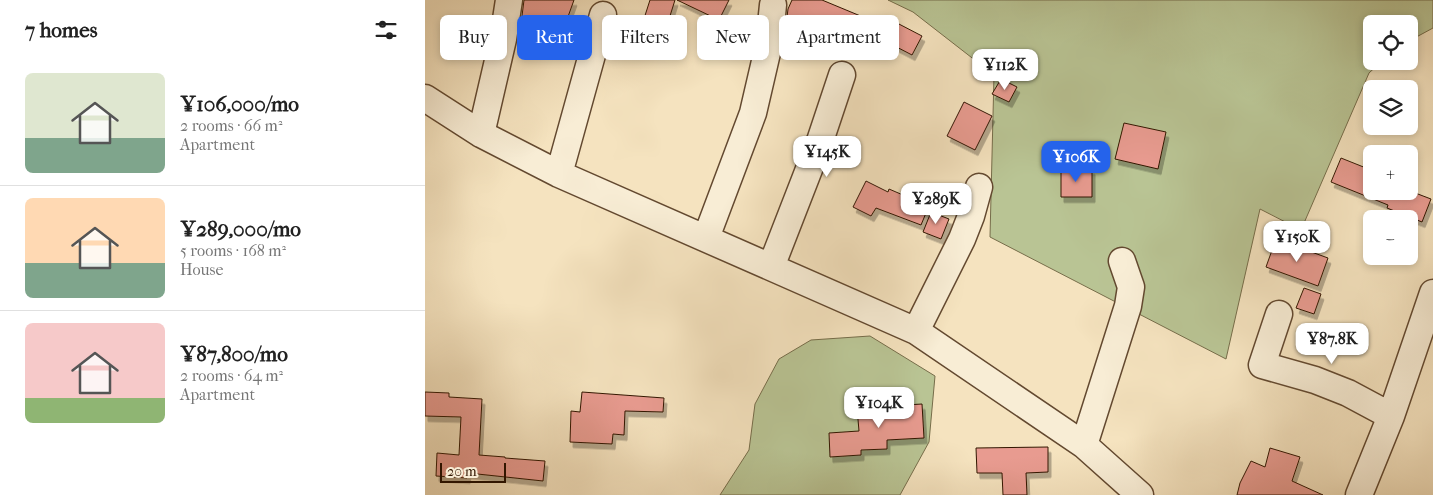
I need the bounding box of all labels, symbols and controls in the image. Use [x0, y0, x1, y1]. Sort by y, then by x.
chip: Buy [440, 15, 507, 60]
chip: Rent [517, 15, 592, 60]
chip: Filters [602, 15, 687, 60]
chip: New [697, 15, 769, 60]
chip: Apartment [779, 15, 899, 60]
map controls [1363, 15, 1418, 265]
button: locate [1363, 15, 1418, 70]
icon: filters [372, 16, 400, 44]
text: 7 homes [25, 18, 97, 42]
pin: ¥112K [970, 48, 1040, 91]
text: ¥112K [983, 55, 1027, 74]
button: layers [1363, 80, 1418, 135]
text: ¥106,000/mo [180, 92, 299, 116]
icon: home [65, 93, 125, 153]
text: 2 rooms · 66 m² [180, 116, 282, 135]
text: Apartment [180, 135, 255, 154]
pin: ¥145K [792, 136, 862, 178]
pin: ¥106K [1041, 140, 1111, 183]
text: ¥145K [804, 142, 850, 161]
button: + [1363, 145, 1418, 200]
text: ¥106K [1052, 147, 1100, 166]
pin: ¥289K [901, 182, 971, 225]
text: ¥289K [912, 189, 960, 208]
button: − [1363, 210, 1418, 265]
text: ¥289,000/mo [180, 217, 301, 241]
icon: home [65, 218, 125, 278]
pin: ¥150K [1262, 220, 1332, 263]
text: ¥150K [1274, 227, 1320, 246]
text: 5 rooms · 168 m² [180, 241, 286, 260]
text: House [180, 260, 223, 279]
pin: ¥87.8K [1291, 322, 1373, 365]
text: ¥87.8K [1307, 329, 1357, 348]
text: ¥87,800/mo [180, 342, 288, 366]
icon: home [65, 343, 125, 403]
text: 2 rooms · 64 m² [180, 366, 283, 385]
text: Apartment [180, 385, 255, 404]
pin: ¥104K [844, 386, 914, 429]
text: ¥104K [855, 393, 903, 412]
scale bar [440, 460, 506, 483]
text: 20 m [447, 463, 477, 480]

